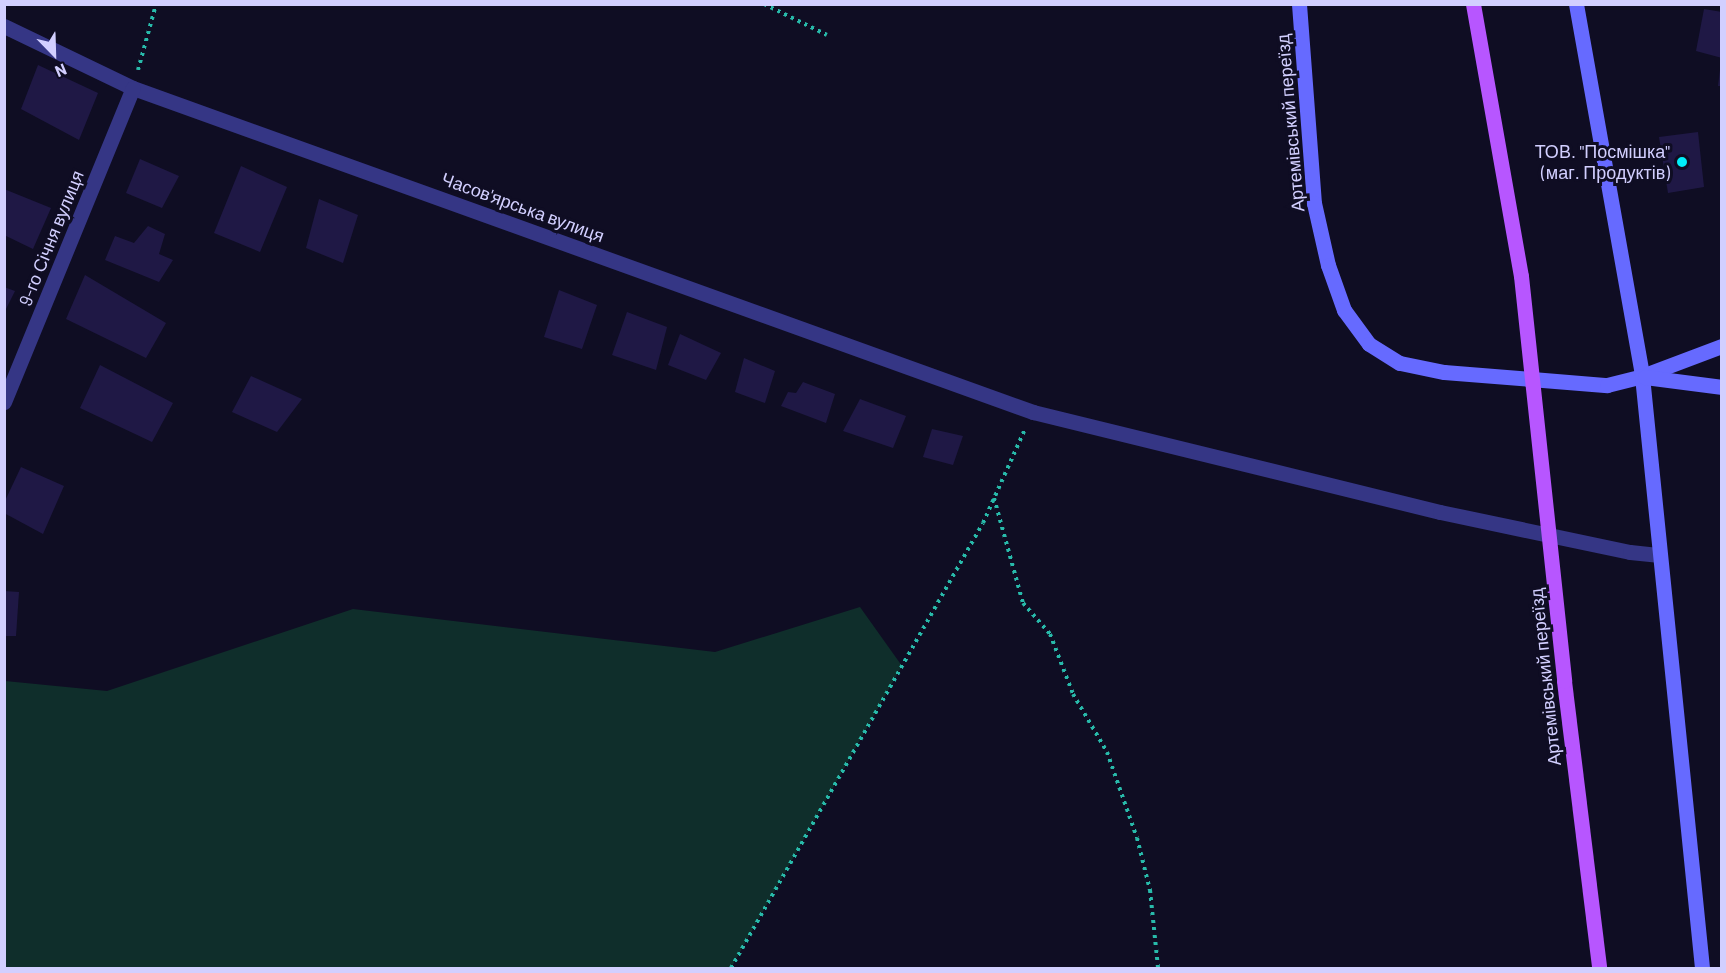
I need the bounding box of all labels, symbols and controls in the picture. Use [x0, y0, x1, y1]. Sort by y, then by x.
north arrow [24, 24, 84, 84]
street label: Артемівський переїзд [1271, 33, 1309, 213]
text: N [53, 60, 70, 82]
place label: ТОВ. "Посмішка" (маг. Продуктів) [1535, 141, 1670, 184]
marker: ТОВ. "Посмішка" (маг. Продуктів) [1675, 155, 1689, 169]
street label: 9-го Січня вулиця [14, 167, 88, 309]
street label: Часов'ярська вулиця [439, 168, 607, 246]
street label: Артемівський переїзд [1525, 587, 1565, 767]

